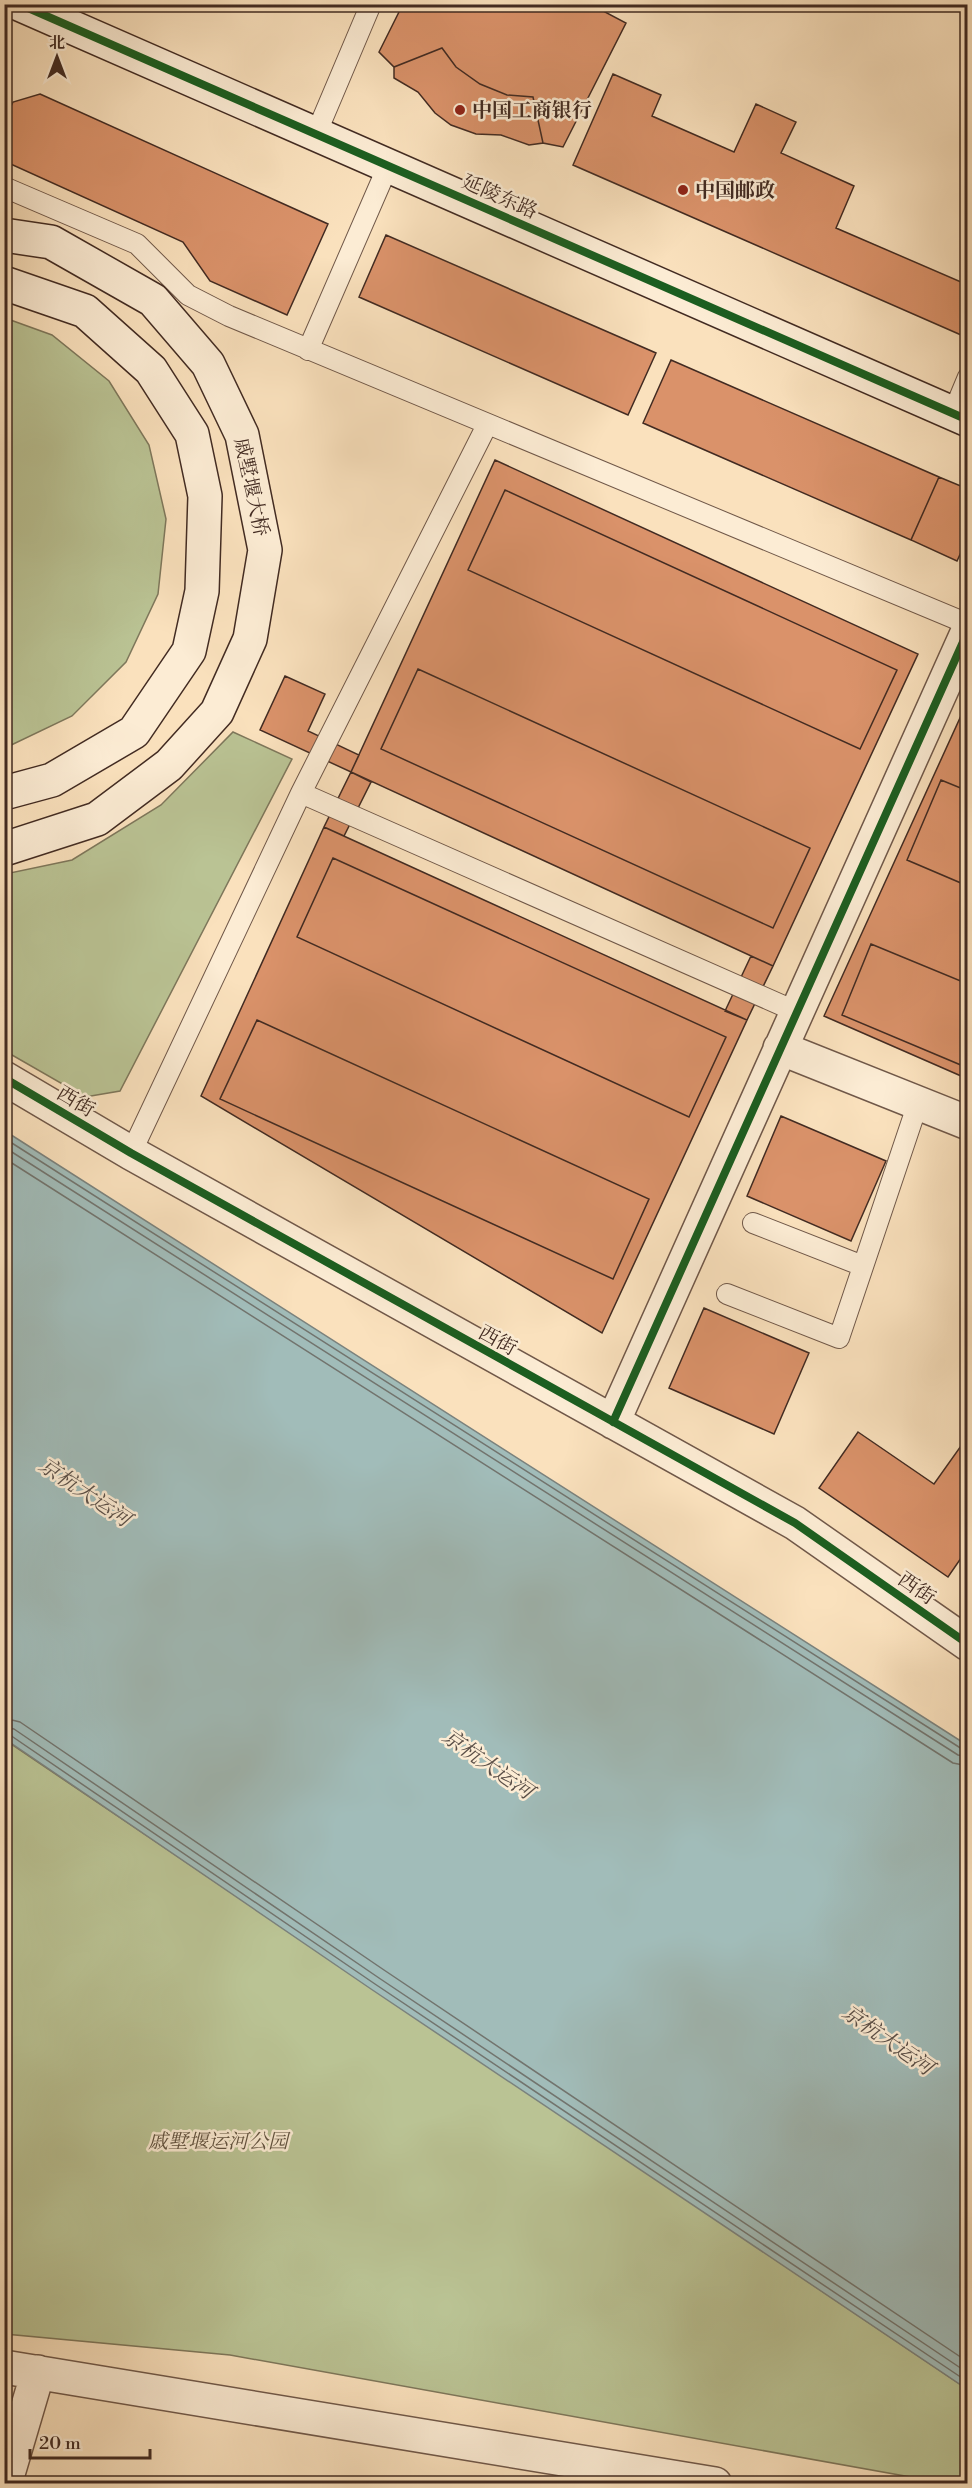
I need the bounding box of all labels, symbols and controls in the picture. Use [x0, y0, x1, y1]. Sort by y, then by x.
north arrow [27, 27, 87, 87]
text: 北 [49, 33, 65, 53]
place label: 中国工商银行 [472, 99, 592, 124]
marker: 中国工商银行 [453, 103, 467, 117]
street label: 延陵东路 [458, 170, 541, 225]
place label: 中国邮政 [695, 179, 775, 204]
marker: 中国邮政 [676, 183, 690, 197]
street label: 戚墅堰大桥 [228, 436, 273, 539]
street label: 西街 [52, 1081, 99, 1123]
street label: 西街 [474, 1321, 521, 1362]
water label: 京杭大运河 [34, 1453, 139, 1535]
street label: 西街 [893, 1568, 940, 1611]
water label: 京杭大运河 [437, 1724, 541, 1808]
water label: 京杭大运河 [837, 2000, 941, 2084]
park label: 戚墅堰运河公园 [148, 2130, 291, 2155]
scale bar [30, 2422, 150, 2460]
text: 20 m [39, 2432, 81, 2455]

